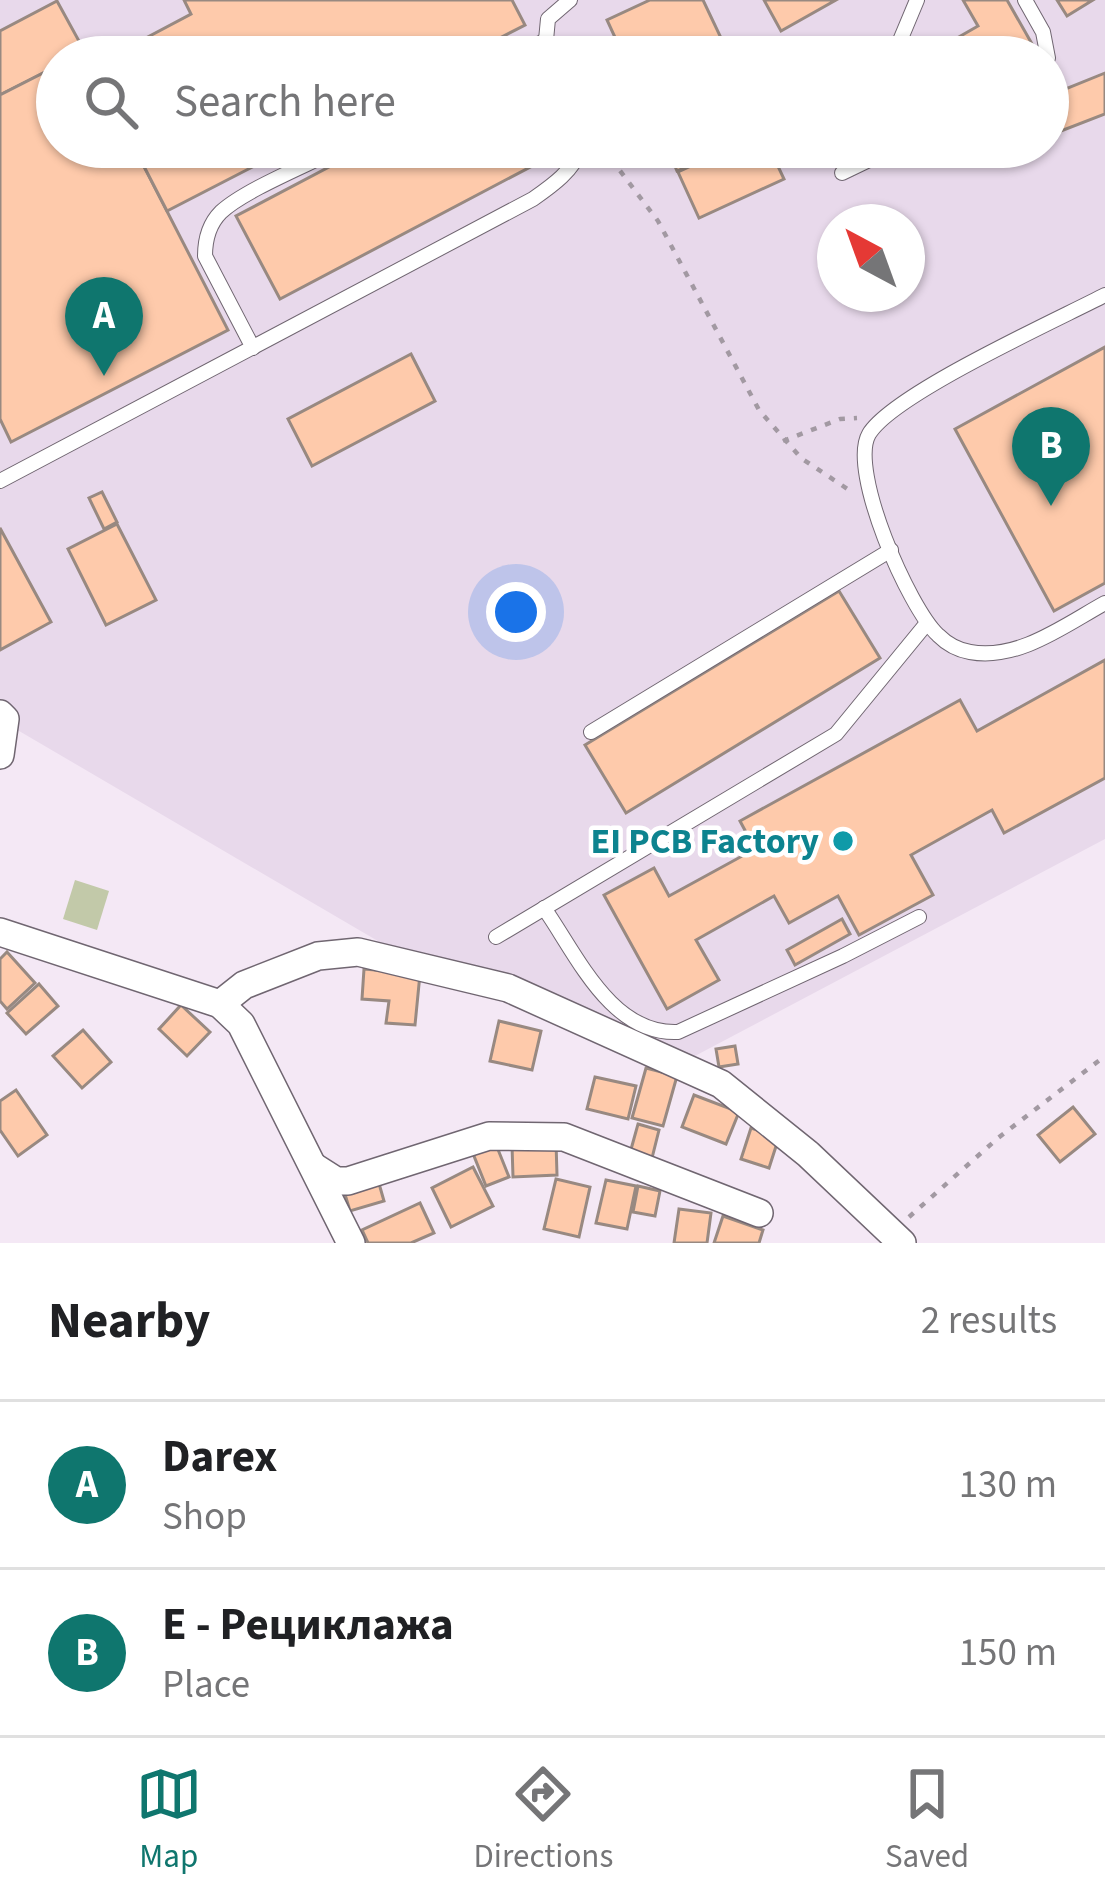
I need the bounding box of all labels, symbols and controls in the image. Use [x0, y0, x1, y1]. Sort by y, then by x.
search box [36, 36, 1069, 168]
icon: search [78, 69, 144, 135]
text: Search here [174, 70, 396, 134]
north arrow [817, 204, 925, 312]
pin: A [65, 277, 143, 376]
pin: B [1012, 407, 1090, 506]
your location [486, 582, 546, 642]
place label: EI PCB Factory [590, 816, 819, 867]
marker: EI PCB Factory [830, 828, 856, 854]
text: Nearby [48, 1285, 210, 1357]
text: 2 results [921, 1293, 1057, 1349]
text: Darex [162, 1425, 277, 1489]
text: A [76, 1457, 98, 1513]
text: 130 m [959, 1457, 1057, 1513]
text: Shop [162, 1489, 247, 1545]
text: Е - Рециклажа [162, 1593, 454, 1657]
text: B [75, 1625, 99, 1681]
text: 150 m [959, 1625, 1057, 1681]
text: Place [162, 1657, 250, 1713]
tab: Map [136, 1761, 202, 1880]
tab: Directions [474, 1761, 613, 1880]
tab: Saved [885, 1761, 969, 1880]

